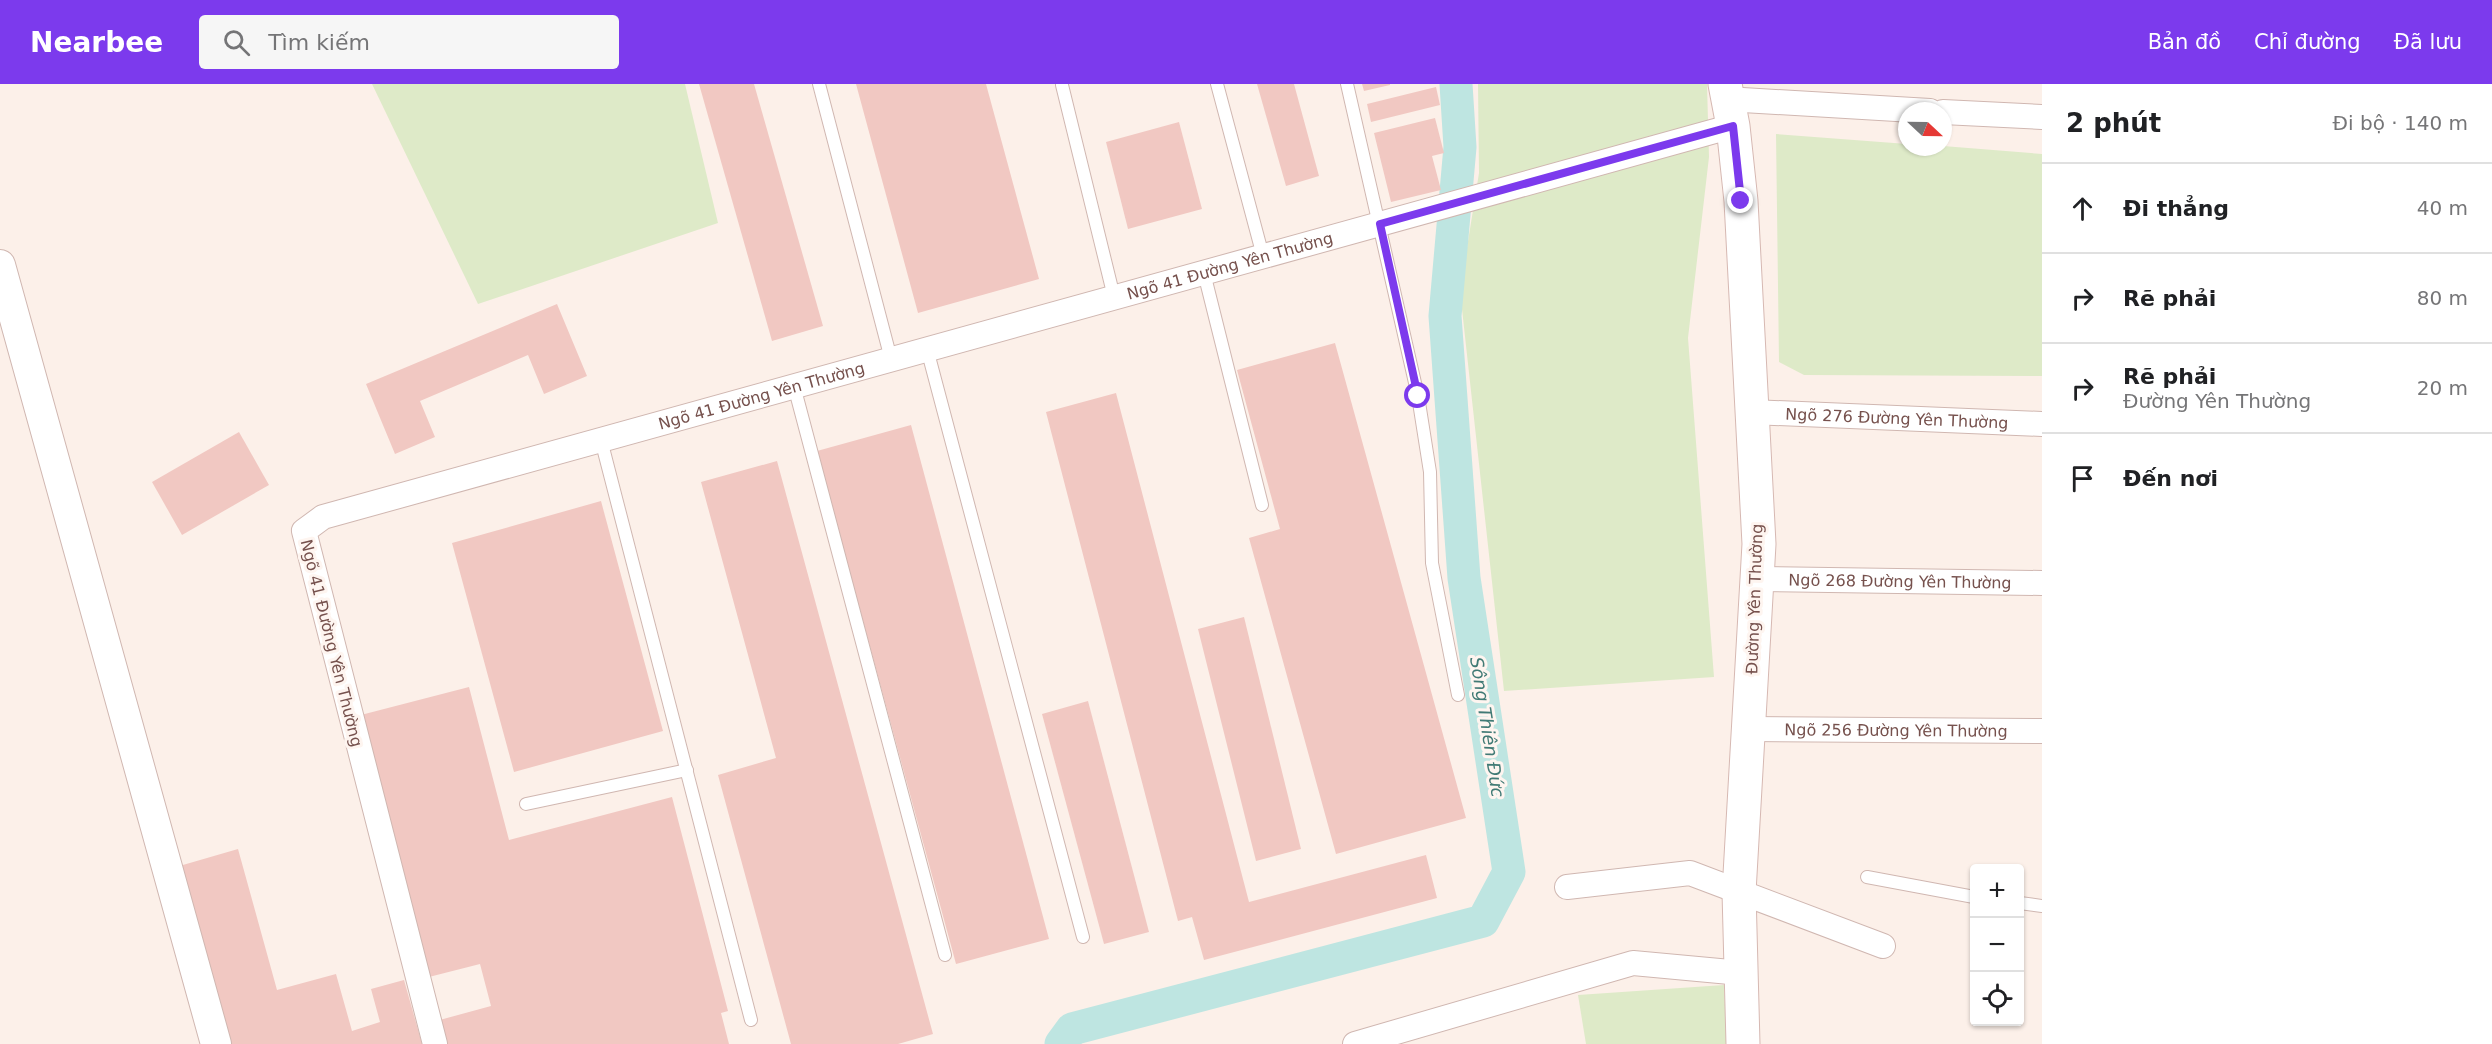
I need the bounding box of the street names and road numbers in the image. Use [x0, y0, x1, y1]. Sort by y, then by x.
street label: Ngõ 41 Đường Yên Thường [1125, 228, 1335, 304]
street label: Ngõ 41 Đường Yên Thường [656, 358, 867, 434]
street label: Ngõ 276 Đường Yên Thường [1785, 404, 2009, 433]
street label: Đường Yên Thường [1742, 523, 1767, 675]
street label: Ngõ 41 Đường Yên Thường [297, 537, 366, 749]
street label: Ngõ 268 Đường Yên Thường [1788, 570, 2012, 593]
street label: Ngõ 256 Đường Yên Thường [1784, 720, 2008, 741]

